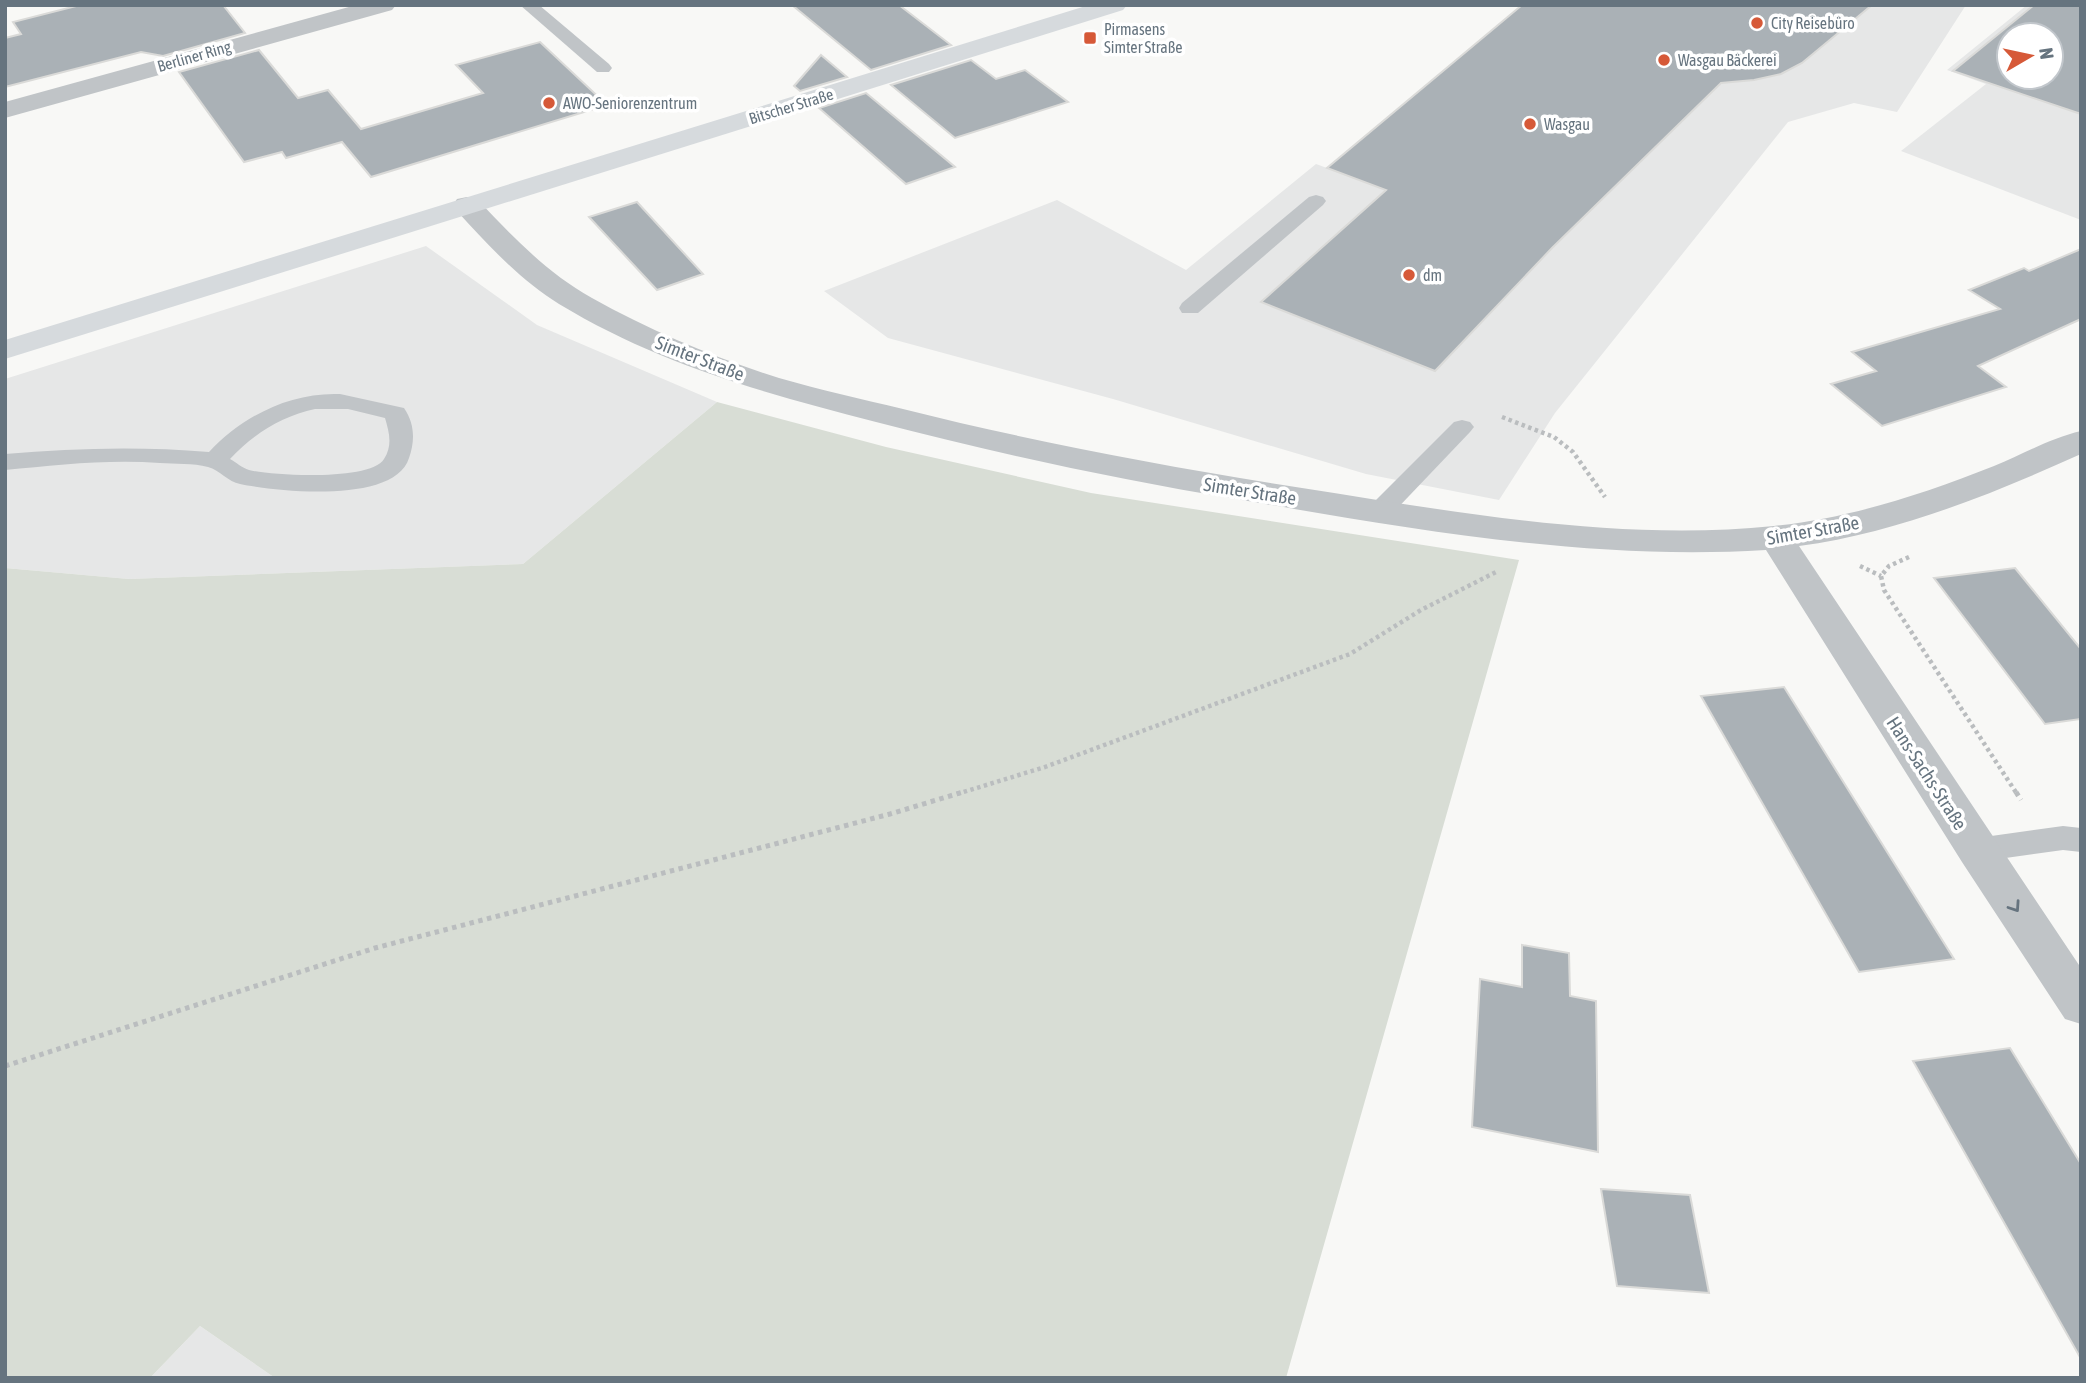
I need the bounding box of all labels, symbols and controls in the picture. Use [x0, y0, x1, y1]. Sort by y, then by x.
place label: City Reisebüro [1771, 14, 1855, 33]
marker: City Reisebüro [1749, 15, 1765, 31]
place label: Pirmasens Simter Straße [1104, 20, 1183, 56]
north arrow [1995, 21, 2065, 91]
marker: Pirmasens Simter Straße [1082, 30, 1098, 46]
street label: Berliner Ring [155, 37, 233, 76]
text: N [2035, 46, 2059, 61]
place label: Wasgau Bäckerei [1678, 51, 1777, 70]
marker: Wasgau Bäckerei [1656, 52, 1672, 68]
street label: Bitscher Straße [747, 85, 835, 127]
place label: AWO-Seniorenzentrum [563, 94, 697, 112]
marker: AWO-Seniorenzentrum [541, 95, 557, 111]
place label: Wasgau [1544, 115, 1590, 134]
marker: Wasgau [1522, 116, 1538, 132]
place label: dm [1423, 266, 1442, 284]
marker: dm [1401, 267, 1417, 283]
street label: Simter Straße [653, 331, 747, 385]
street label: Simter Straße [1202, 473, 1298, 509]
street label: Simter Straße [1765, 511, 1861, 549]
street label: Hans-Sachs-Straße [1882, 712, 1972, 834]
one-way arrow [2007, 899, 2019, 912]

